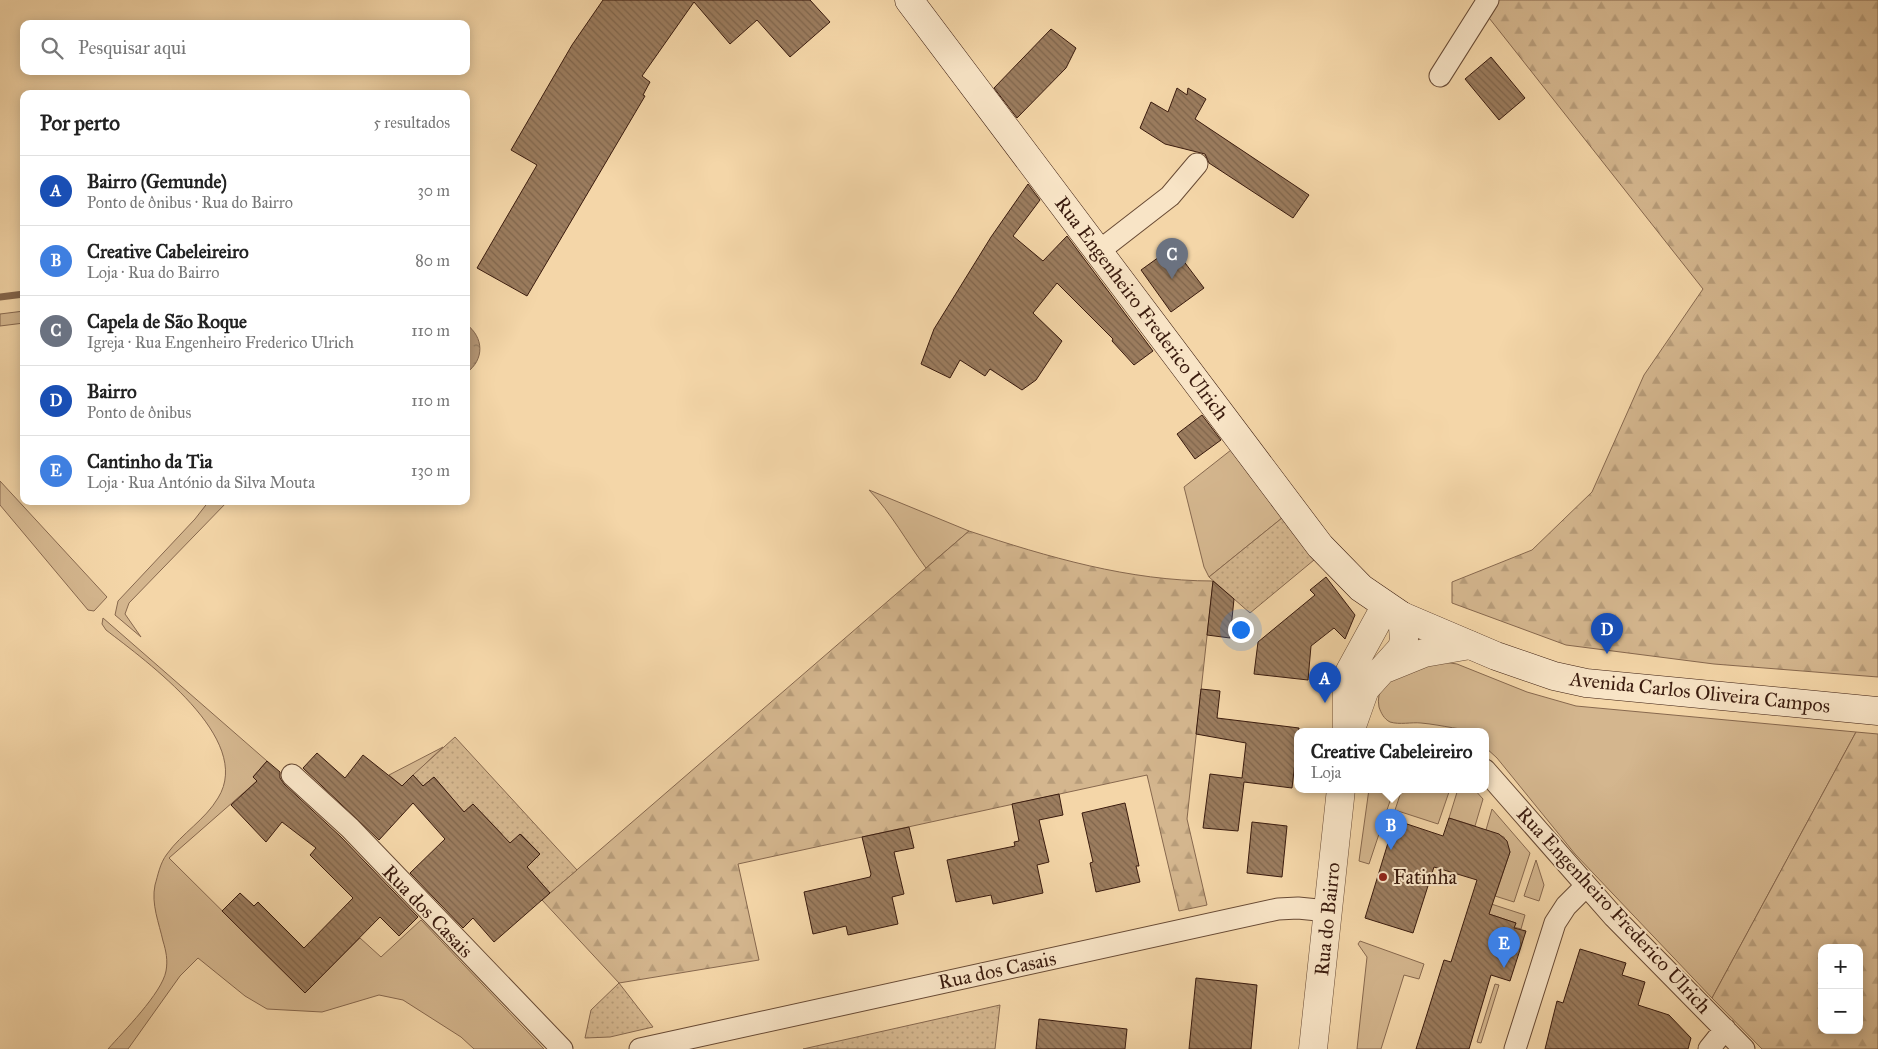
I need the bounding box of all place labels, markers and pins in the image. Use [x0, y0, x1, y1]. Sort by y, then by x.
pin: C [1156, 238, 1188, 279]
pin: D [1591, 613, 1623, 654]
pin: A [1309, 662, 1341, 703]
pin: B [1375, 809, 1407, 850]
place label: Fatinha [1393, 865, 1458, 889]
marker: Fatinha [1377, 871, 1389, 883]
pin: E [1488, 927, 1520, 968]

